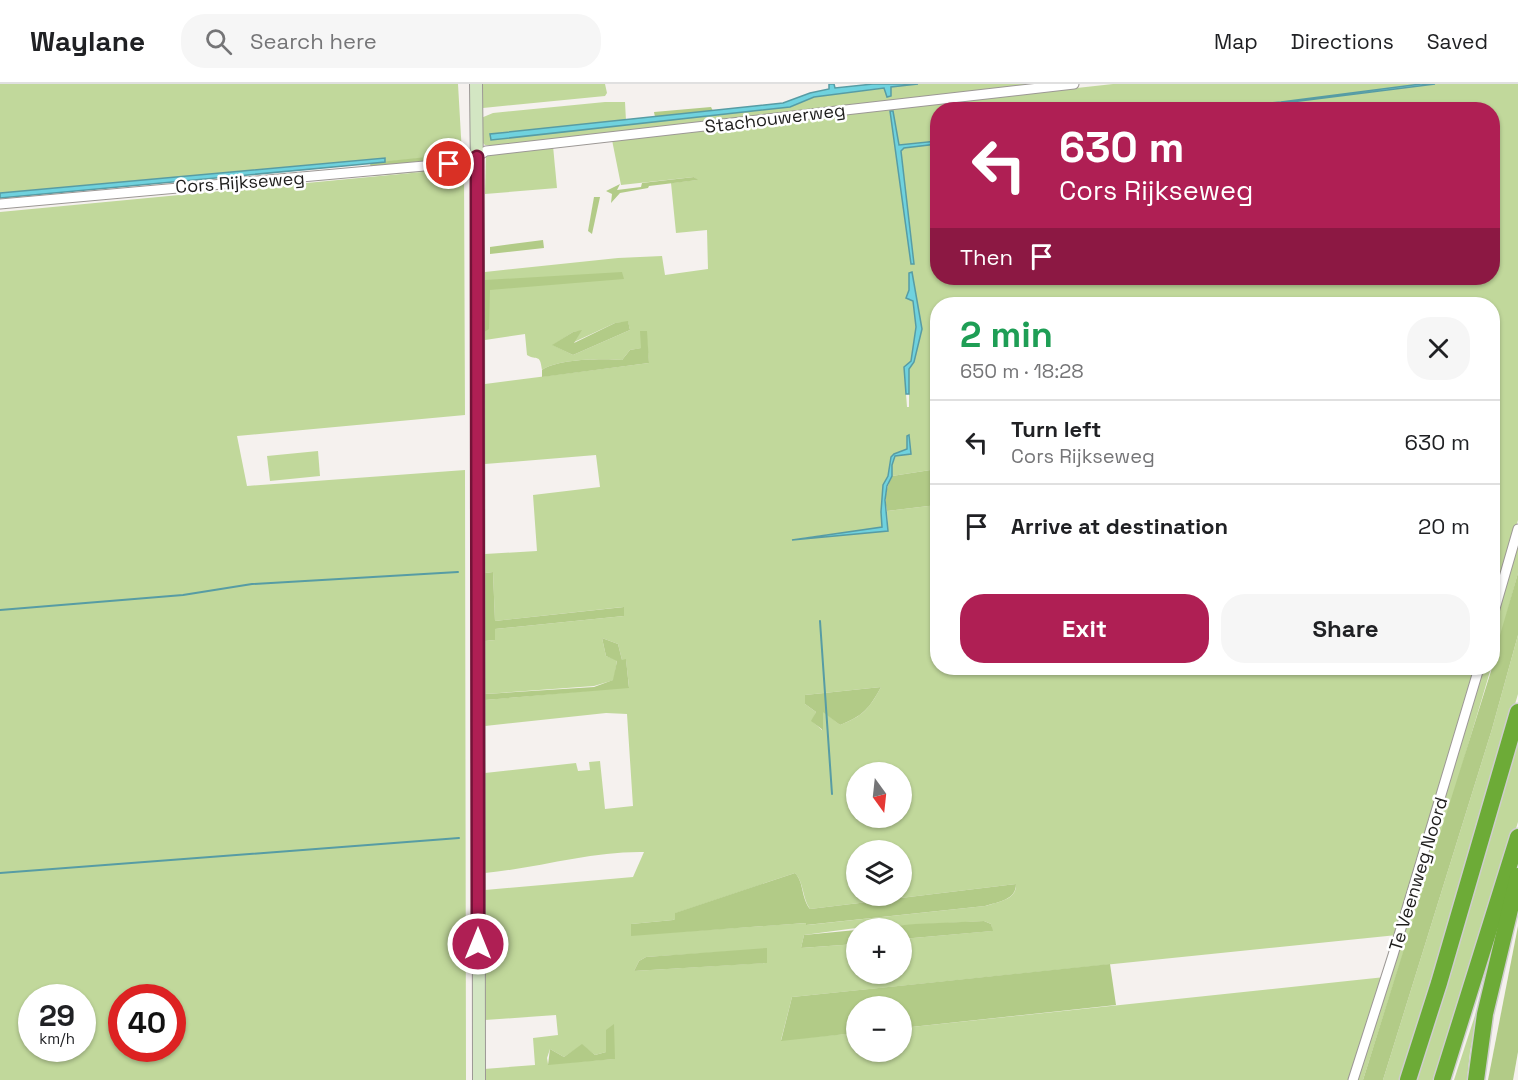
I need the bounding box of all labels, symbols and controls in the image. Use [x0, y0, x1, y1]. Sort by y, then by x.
search box [181, 14, 601, 68]
text: Waylane [30, 23, 145, 59]
icon: search [202, 25, 235, 58]
text: Search here [250, 27, 377, 55]
text: Map [1214, 28, 1258, 55]
text: Directions [1291, 28, 1394, 55]
text: Saved [1427, 28, 1488, 55]
street label: Stachouwerweg [703, 98, 847, 138]
text: 630 m [1059, 121, 1184, 174]
icon: left [960, 126, 1038, 204]
pin [423, 138, 474, 189]
icon: arrive [432, 147, 465, 180]
street label: Cors Rijkseweg [175, 166, 305, 198]
text: Cors Rijkseweg [1059, 173, 1253, 208]
icon: arrive [1025, 240, 1058, 273]
text: Then [960, 243, 1013, 271]
text: 2 min [960, 312, 1053, 358]
button: close [1407, 317, 1470, 380]
text: 650 m · 18:28 [960, 358, 1084, 384]
text: Turn left [1011, 415, 1101, 443]
icon: left [960, 426, 993, 459]
text: 630 m [1405, 428, 1470, 456]
text: Cors Rijkseweg [1011, 443, 1155, 469]
icon: arrive [960, 510, 993, 543]
text: Arrive at destination [1011, 512, 1228, 540]
text: 20 m [1418, 512, 1470, 540]
button: Exit [960, 594, 1209, 663]
button: Share [1221, 594, 1470, 663]
north arrow [846, 762, 912, 828]
map controls [846, 762, 912, 1062]
street label: Te Veenweg Noord [1384, 794, 1452, 954]
button: layers [846, 840, 912, 906]
position arrow [446, 912, 510, 976]
button: + [846, 918, 912, 984]
speed limit sign: 40 [108, 984, 186, 1062]
text: 29 [39, 996, 75, 1035]
button: − [846, 996, 912, 1062]
text: km/h [39, 1029, 75, 1048]

